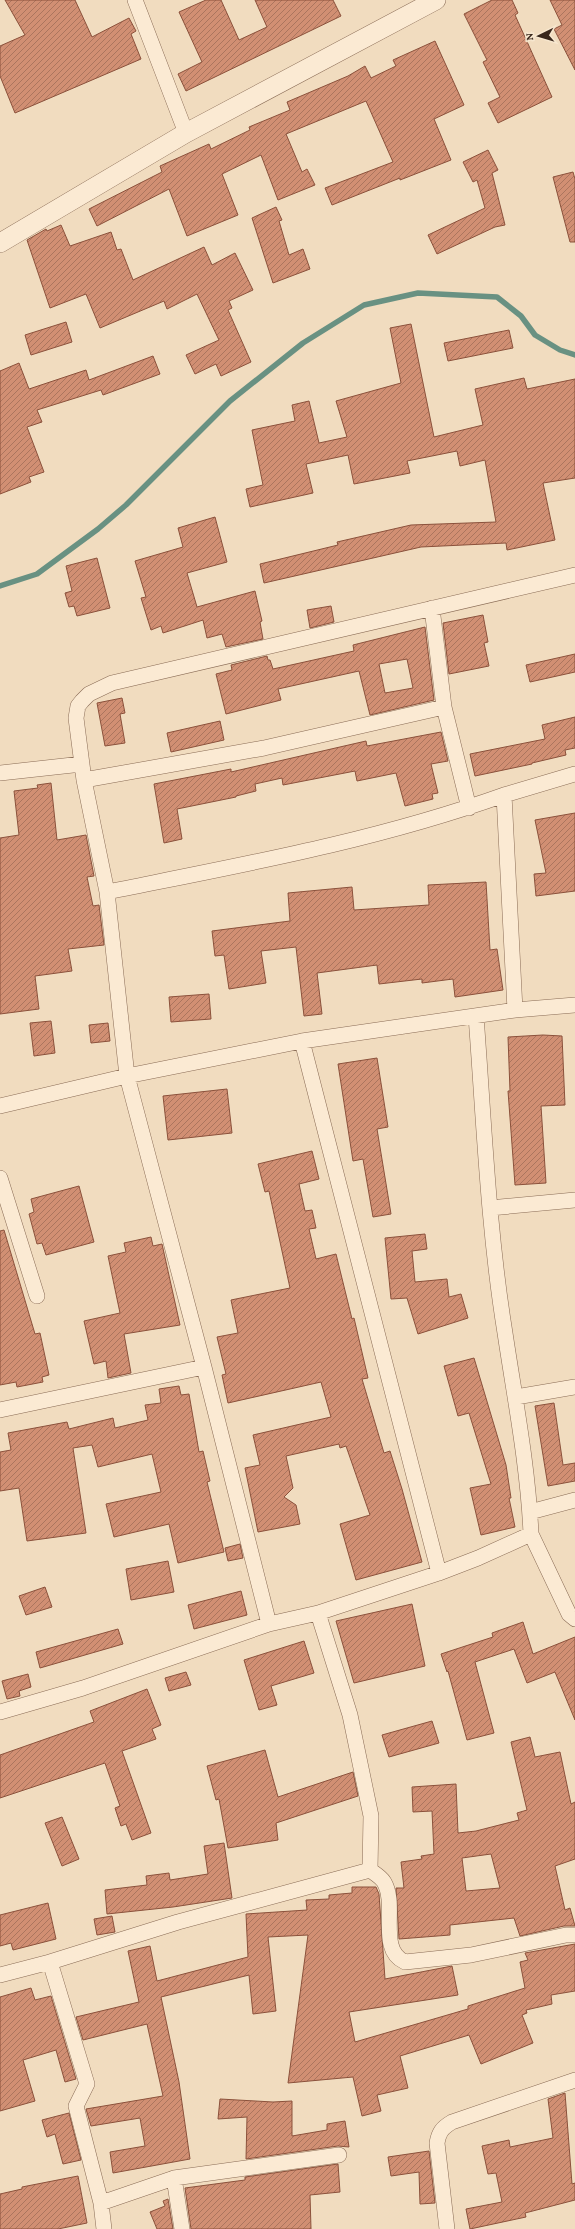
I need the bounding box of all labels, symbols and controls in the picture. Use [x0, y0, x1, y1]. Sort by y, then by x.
north arrow [519, 16, 559, 56]
text: N [523, 32, 535, 41]

